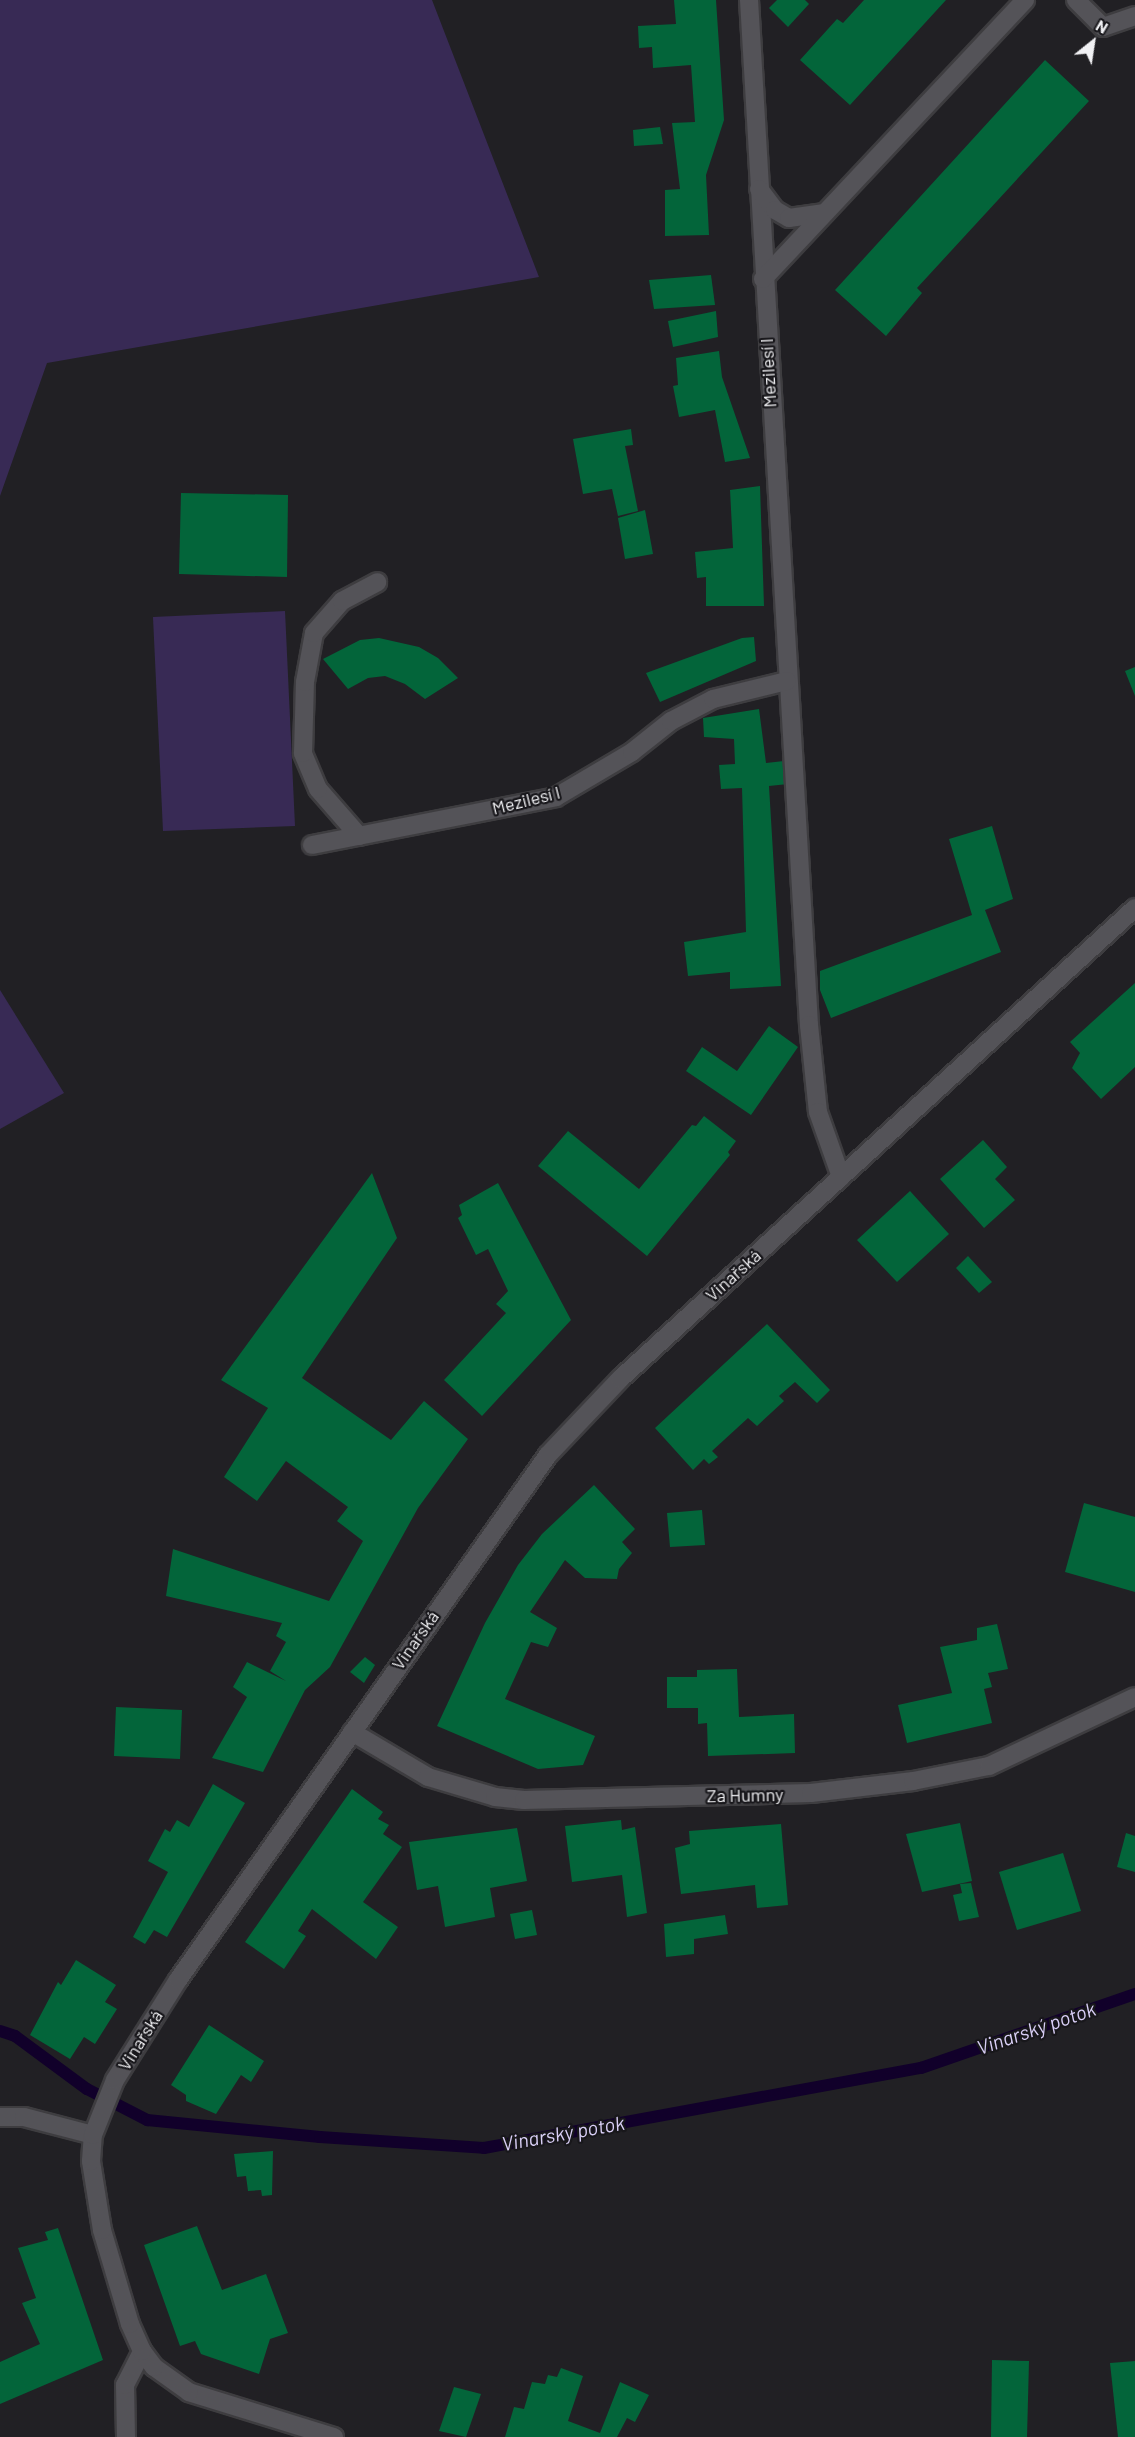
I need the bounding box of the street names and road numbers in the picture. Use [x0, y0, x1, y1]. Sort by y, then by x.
street label: Mezilesí I [755, 338, 781, 408]
street label: Mezilesí I [490, 781, 562, 819]
street label: Vinařská [701, 1244, 765, 1306]
street label: Vinařská [387, 1606, 443, 1674]
street label: Za Humny [706, 1784, 784, 1806]
street label: Vinařská [113, 2006, 167, 2074]

